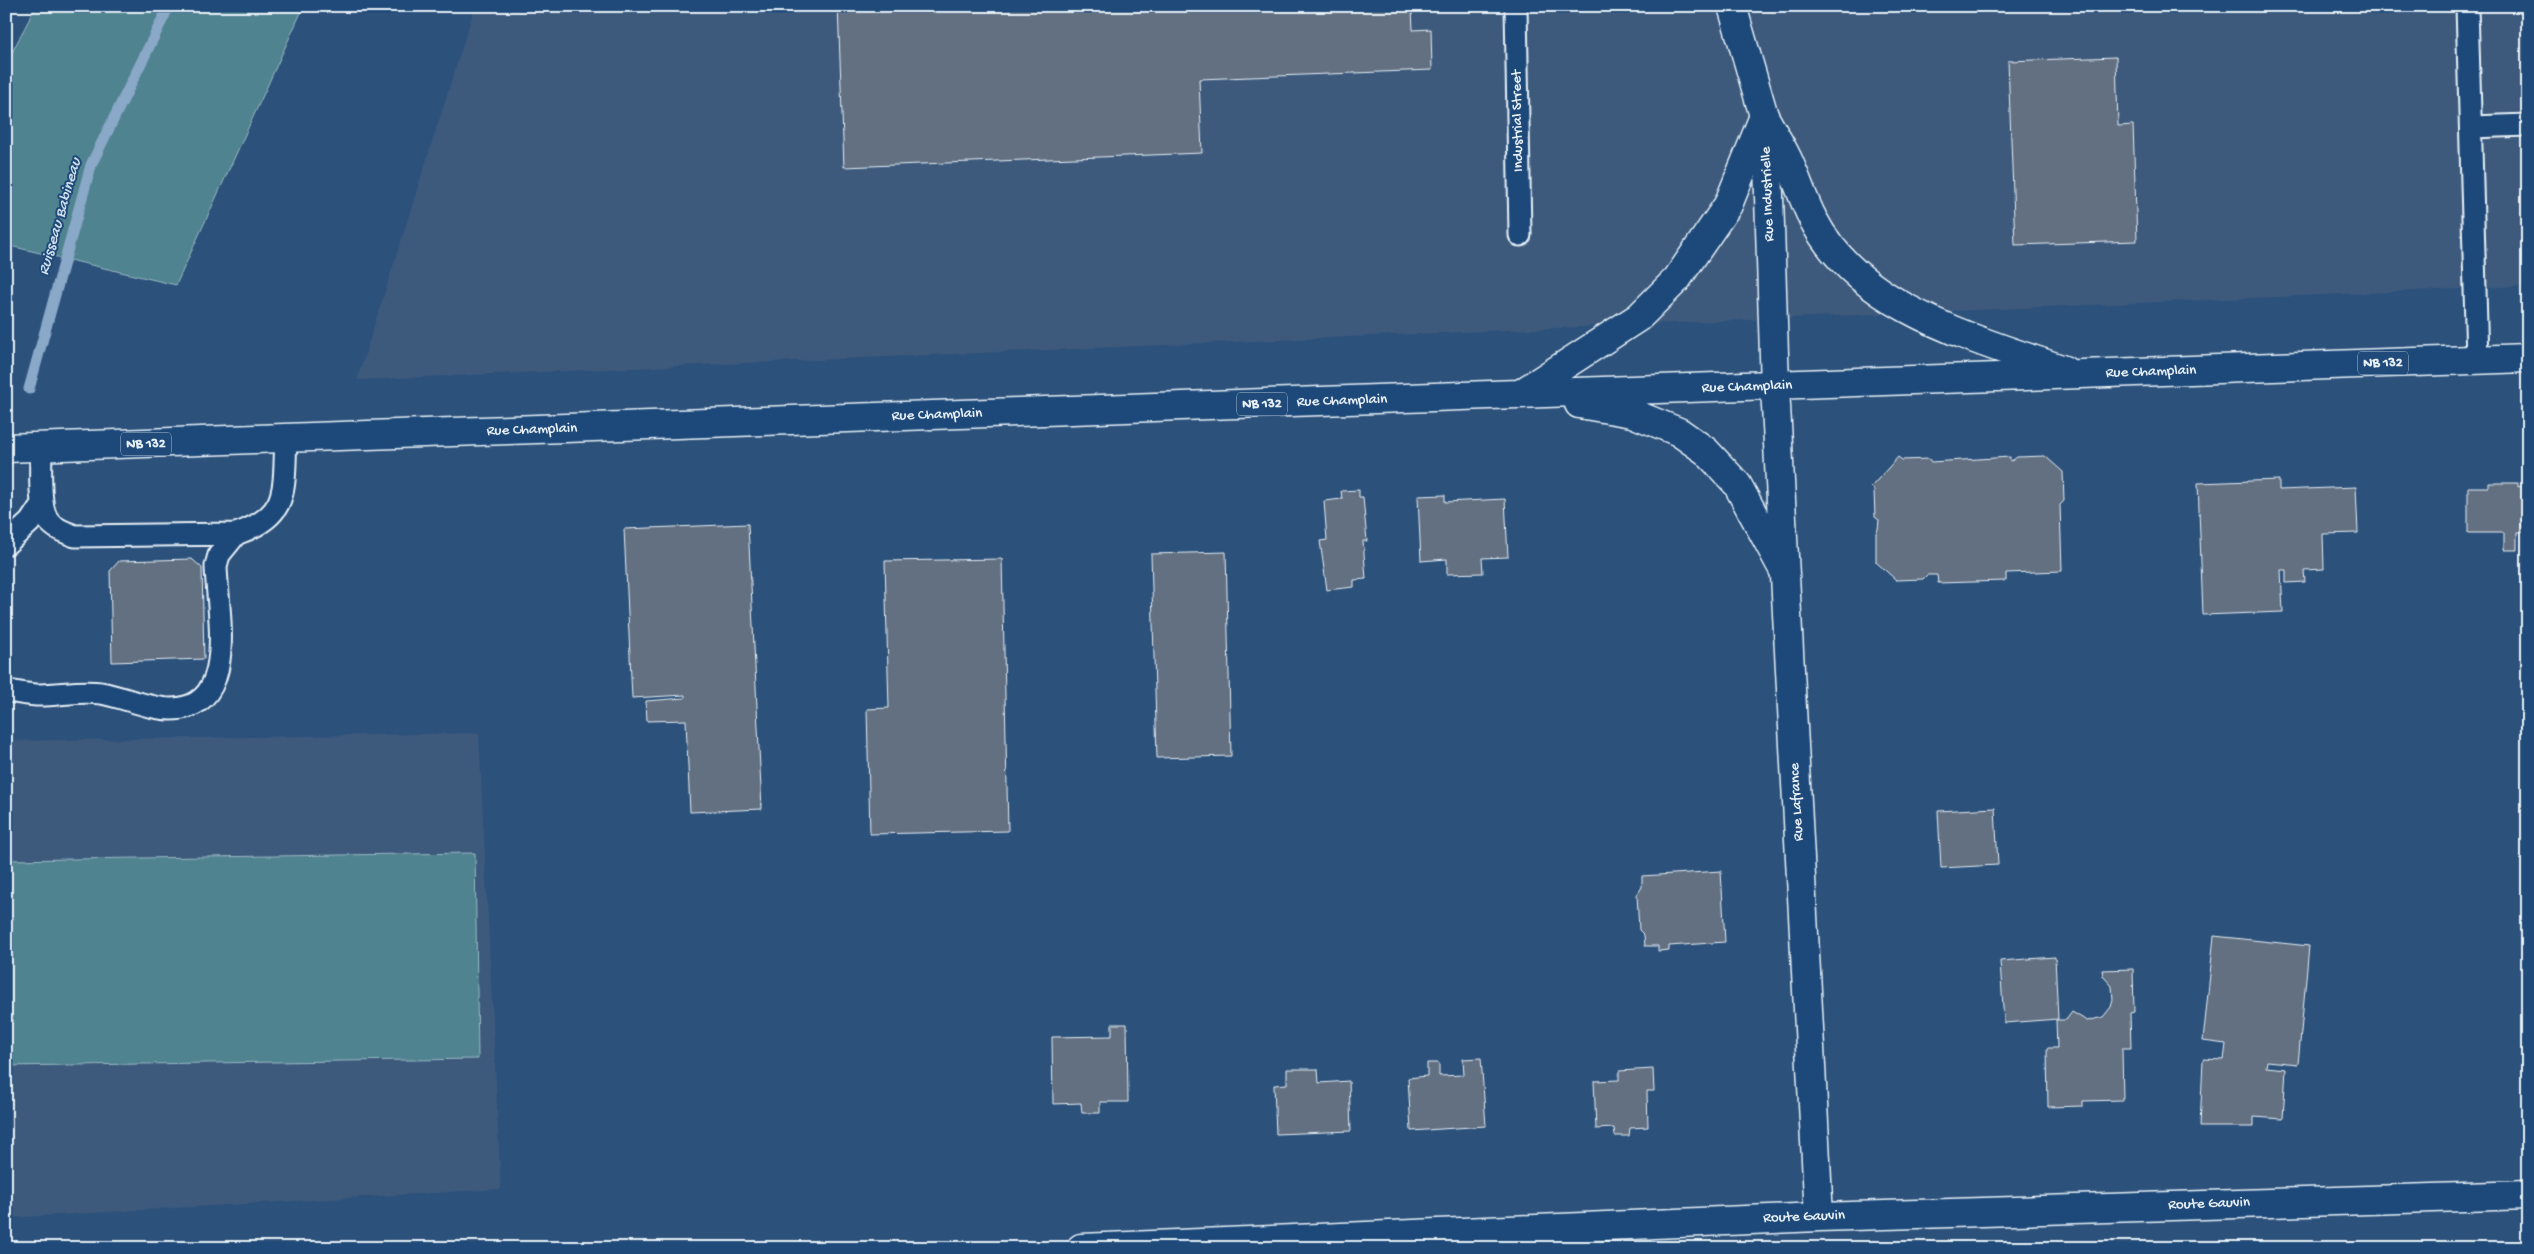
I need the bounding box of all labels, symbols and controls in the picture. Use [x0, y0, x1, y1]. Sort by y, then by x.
street label: Industrial Street [1508, 68, 1528, 172]
street label: Rue Industrielle [1757, 146, 1779, 242]
water label: Ruisseau Babineau [35, 155, 87, 278]
road number: NB 132 [2358, 352, 2408, 374]
street label: Rue Champlain [2105, 361, 2197, 383]
street label: Rue Champlain [1701, 376, 1793, 398]
street label: Rue Champlain [1296, 390, 1388, 412]
road number: NB 132 [1237, 392, 1287, 416]
street label: Rue Champlain [891, 404, 983, 426]
street label: Rue Champlain [486, 419, 578, 441]
road number: NB 132 [121, 432, 171, 456]
street label: Rue Lafrance [1786, 762, 1808, 842]
street label: Route Gauvin [2168, 1194, 2250, 1214]
street label: Route Gauvin [1763, 1207, 1845, 1227]

